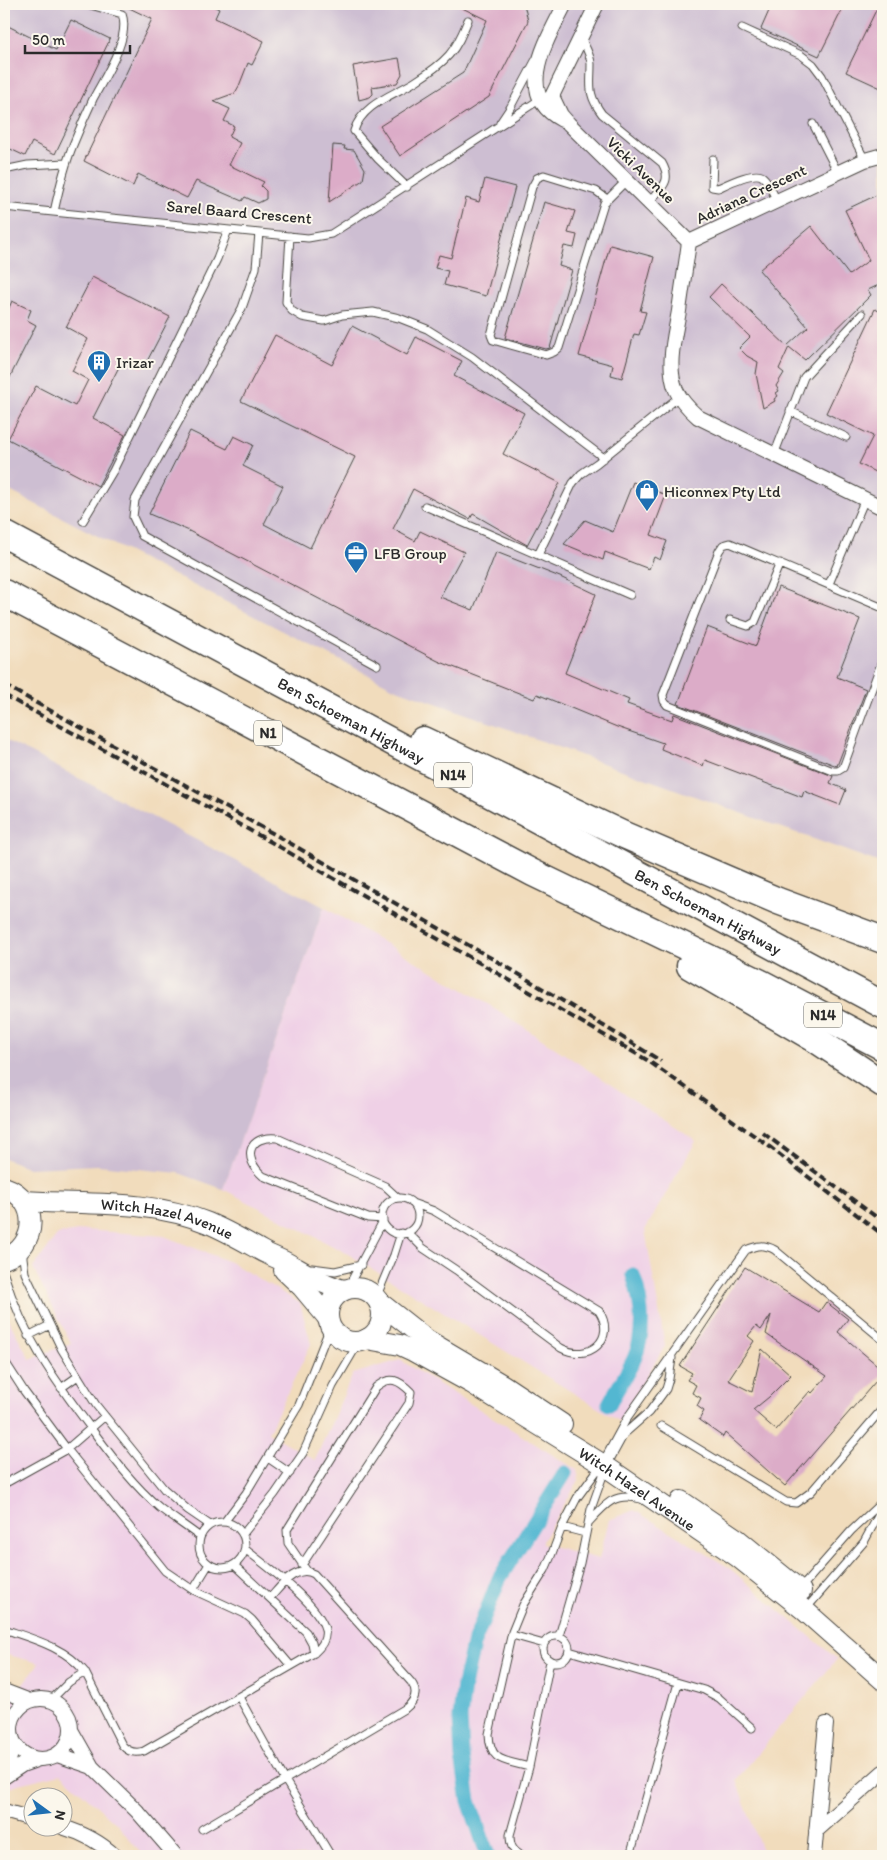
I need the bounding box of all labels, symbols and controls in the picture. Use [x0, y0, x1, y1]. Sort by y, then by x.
scale bar [25, 22, 130, 54]
text: 50 m [32, 31, 65, 49]
street label: Vicki Avenue [603, 133, 679, 207]
street label: Adriana Crescent [693, 160, 809, 228]
street label: Sarel Baard Crescent [166, 196, 312, 228]
building icon: Irizar [86, 349, 112, 383]
place label: Irizar [116, 353, 155, 372]
shop icon: Hiconnex Pty Ltd [634, 478, 660, 512]
place label: Hiconnex Pty Ltd [664, 482, 781, 501]
office icon: LFB Group [343, 540, 369, 574]
place label: LFB Group [374, 544, 447, 563]
street label: Ben Schoeman Highway [274, 673, 428, 767]
road number: N1 [254, 720, 282, 746]
road number: N14 [434, 762, 472, 788]
street label: Ben Schoeman Highway [631, 864, 785, 959]
road number: N14 [804, 1002, 842, 1028]
street label: Witch Hazel Avenue [100, 1194, 237, 1243]
street label: Witch Hazel Avenue [576, 1443, 699, 1535]
north arrow [22, 1788, 72, 1838]
text: N [51, 1808, 70, 1822]

